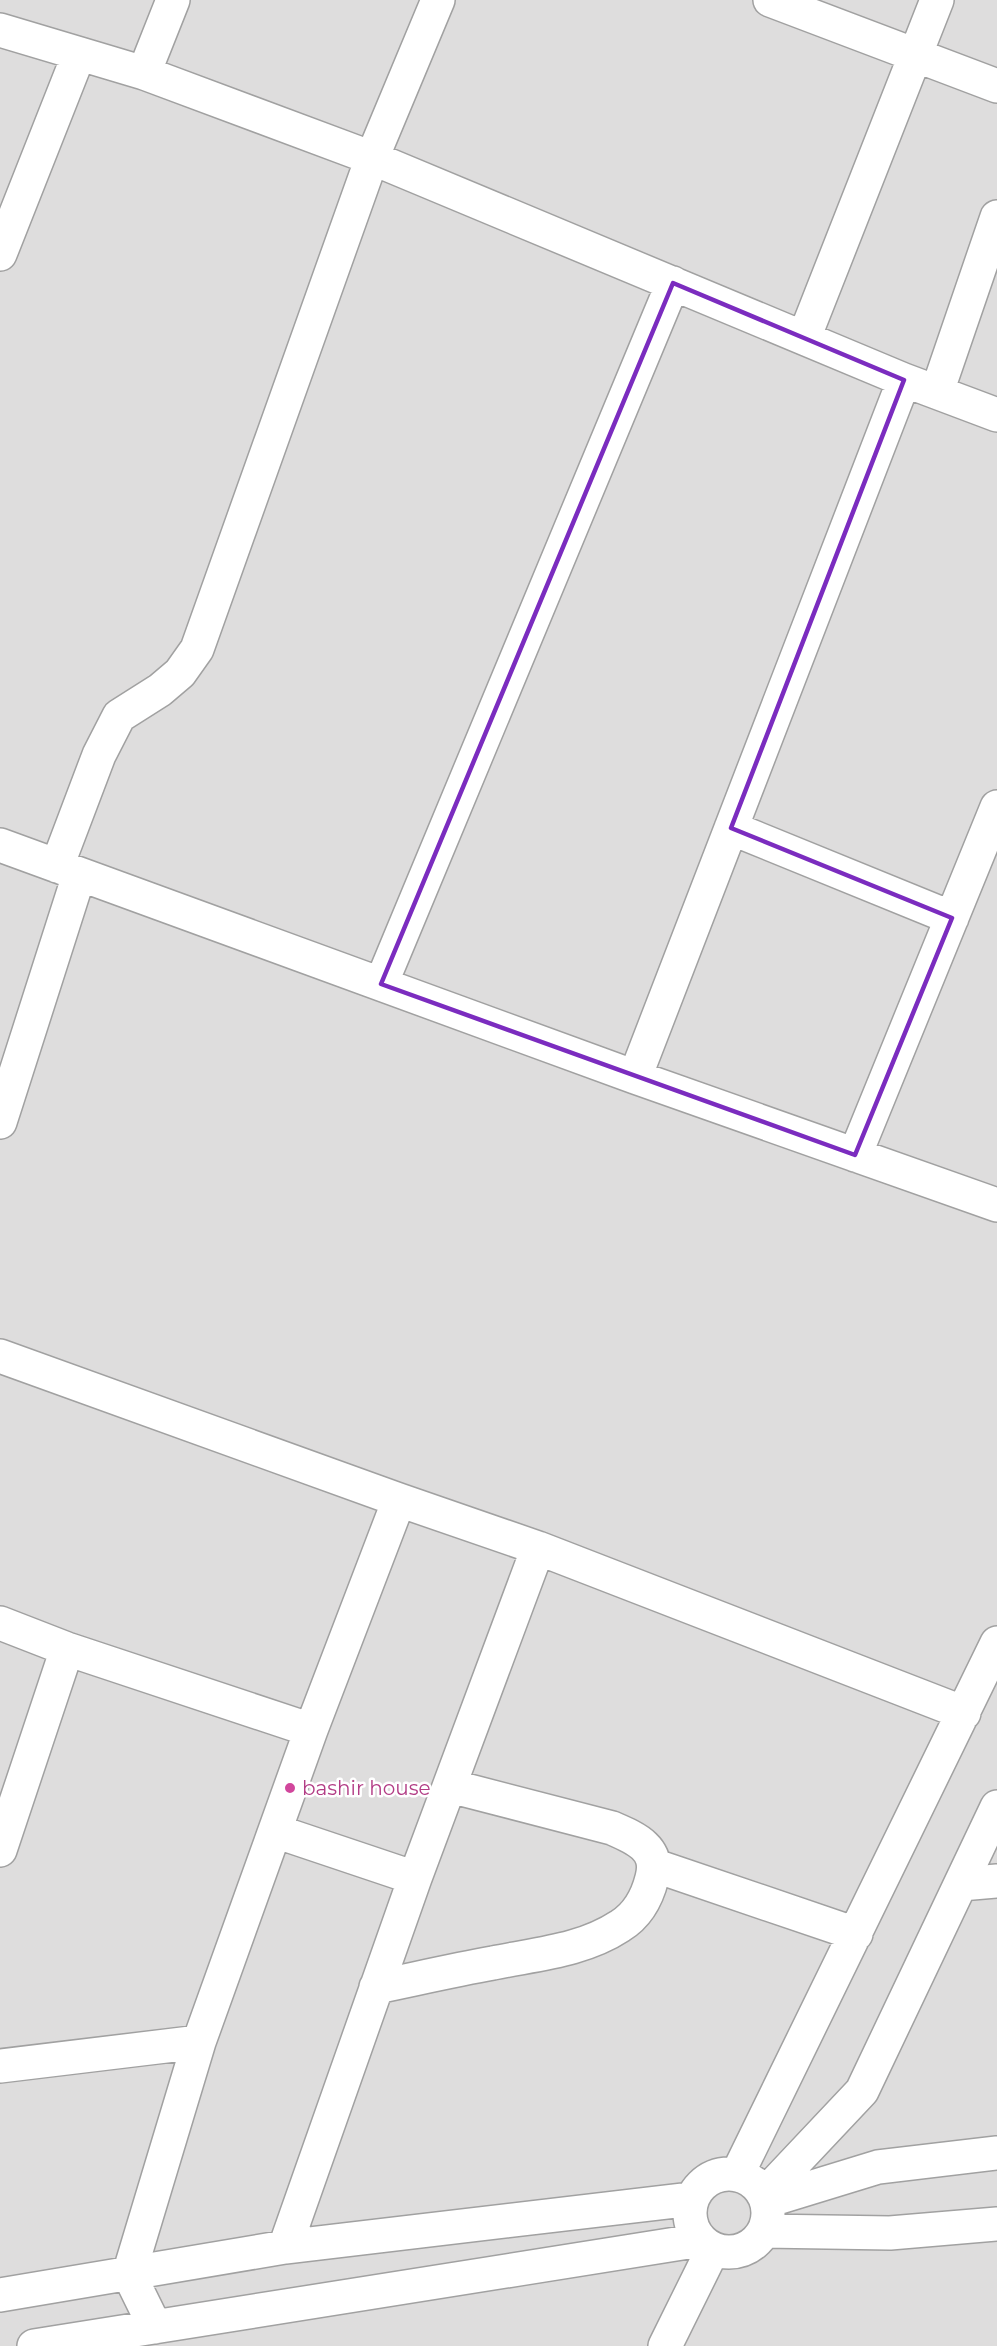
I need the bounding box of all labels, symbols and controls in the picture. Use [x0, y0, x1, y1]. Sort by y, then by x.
place label: bashir house [302, 1776, 431, 1800]
marker: bashir house [283, 1781, 297, 1795]

